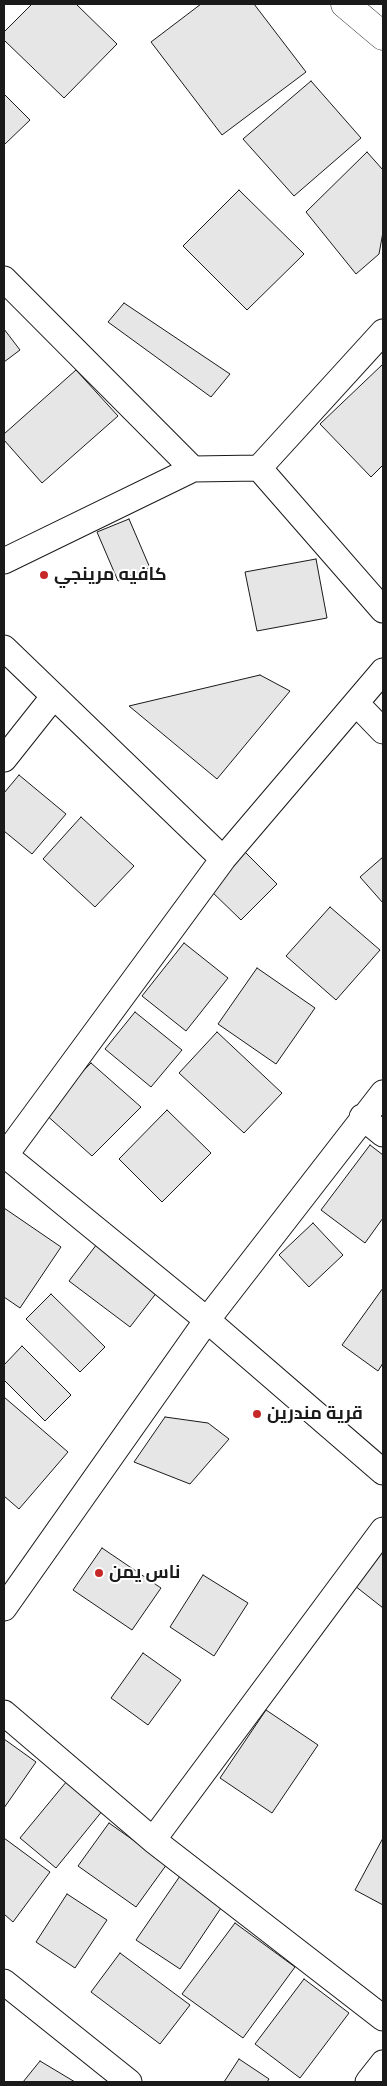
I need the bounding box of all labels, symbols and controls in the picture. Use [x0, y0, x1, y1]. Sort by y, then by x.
place label: كافيه مرينجي [54, 564, 167, 586]
marker: كافيه مرينجي [38, 569, 50, 581]
place label: قرية مندرين [267, 1403, 363, 1425]
marker: قرية مندرين [251, 1408, 263, 1420]
place label: ناس يمن [109, 1562, 180, 1584]
marker: ناس يمن [93, 1567, 105, 1579]

